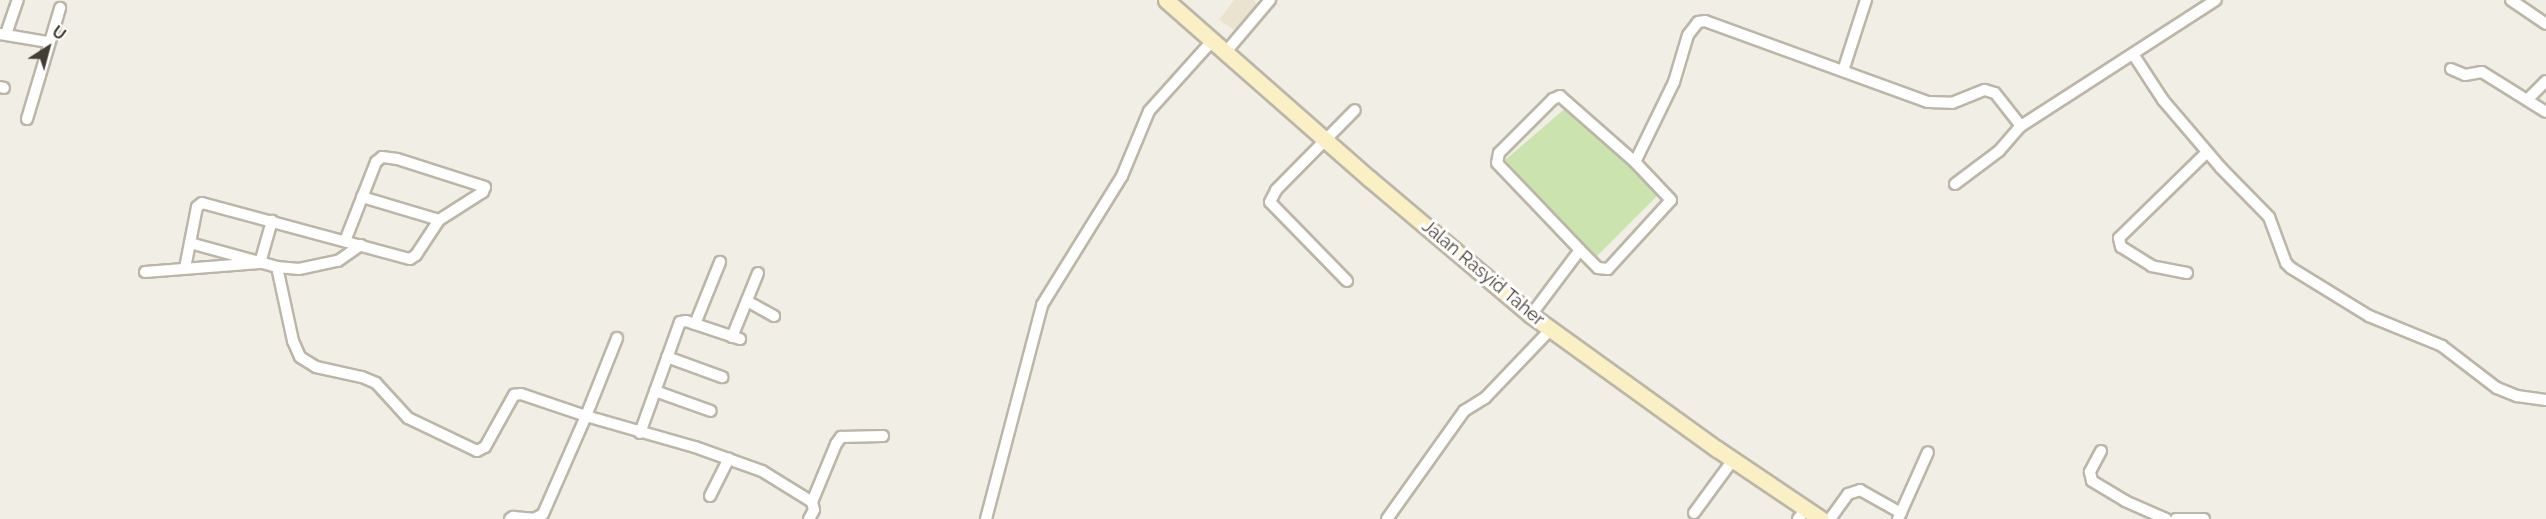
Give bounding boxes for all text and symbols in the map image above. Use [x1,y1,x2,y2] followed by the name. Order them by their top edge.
[18,18,78,78] north arrow
[48,22,69,44] text: U
[1417,215,1549,331] street label: Jalan Rasyid Taher

